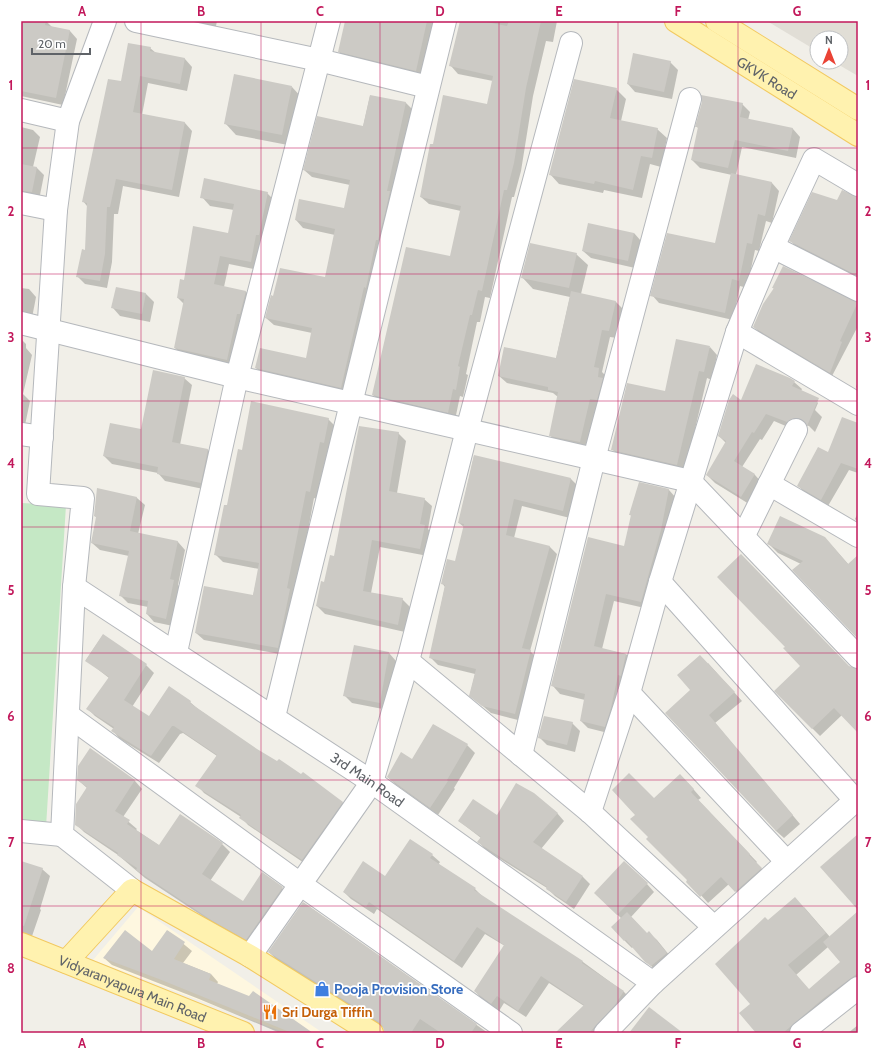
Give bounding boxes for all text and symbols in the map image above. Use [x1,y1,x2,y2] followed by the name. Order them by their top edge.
[78,3,87,19] text: A
[197,3,205,19] text: B
[316,3,324,19] text: C
[435,3,445,19] text: D
[555,3,563,19] text: E
[675,3,682,19] text: F
[793,3,802,19] text: G
[32,30,90,56] scale bar
[809,30,849,70] north arrow
[825,33,833,47] text: N
[38,36,66,51] text: 20 m
[733,52,800,103] street label: GKVK Road
[9,77,13,93] text: 1
[866,77,870,93] text: 1
[8,203,15,219] text: 2
[865,203,872,219] text: 2
[7,329,15,345] text: 3
[864,329,872,345] text: 3
[7,455,15,471] text: 4
[864,455,872,471] text: 4
[8,582,15,598] text: 5
[865,582,872,598] text: 5
[7,708,15,724] text: 6
[864,708,872,724] text: 6
[327,748,408,811] street label: 3rd Main Road
[8,834,15,850] text: 7
[865,834,872,850] text: 7
[56,951,209,1026] street label: Vidyaranyapura Main Road
[7,960,15,976] text: 8
[864,960,872,976] text: 8
[313,980,331,998] shop icon: Pooja Provision Store
[334,980,463,998] place label: Pooja Provision Store
[261,1003,279,1021] restaurant icon: Sri Durga Tiffin
[282,1003,372,1021] place label: Sri Durga Tiffin
[78,1035,87,1051] text: A
[197,1035,205,1051] text: B
[316,1035,324,1051] text: C
[435,1035,445,1051] text: D
[555,1035,563,1051] text: E
[675,1035,682,1051] text: F
[793,1035,802,1051] text: G

